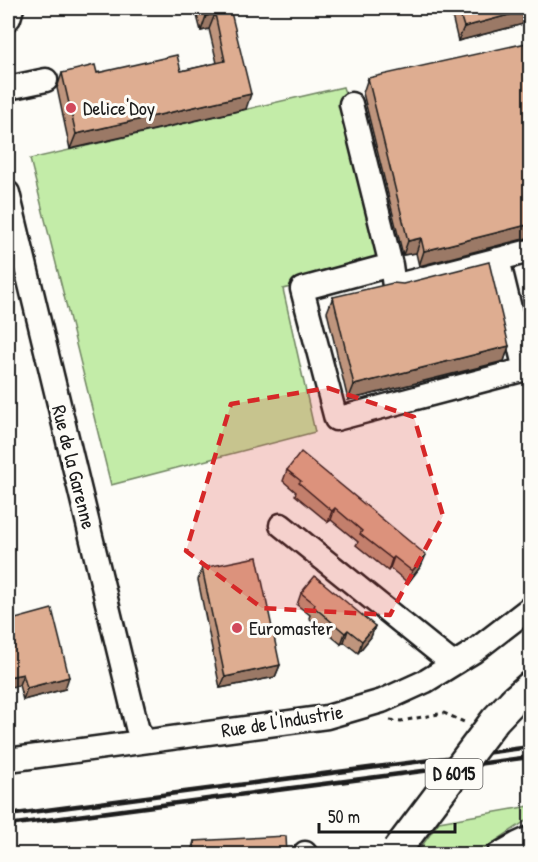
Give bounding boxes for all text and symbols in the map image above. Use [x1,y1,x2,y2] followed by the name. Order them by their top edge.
[83,94,155,121] place label: Delice'Doy
[64,101,78,115] marker: Delice'Doy
[46,402,103,532] street label: Rue de la Garenne
[249,614,334,641] place label: Euromaster
[230,621,244,635] marker: Euromaster
[219,698,345,743] street label: Rue de l'Industrie
[426,759,482,789] road number: D 6015
[319,796,456,834] scale bar
[328,804,360,829] text: 50 m

